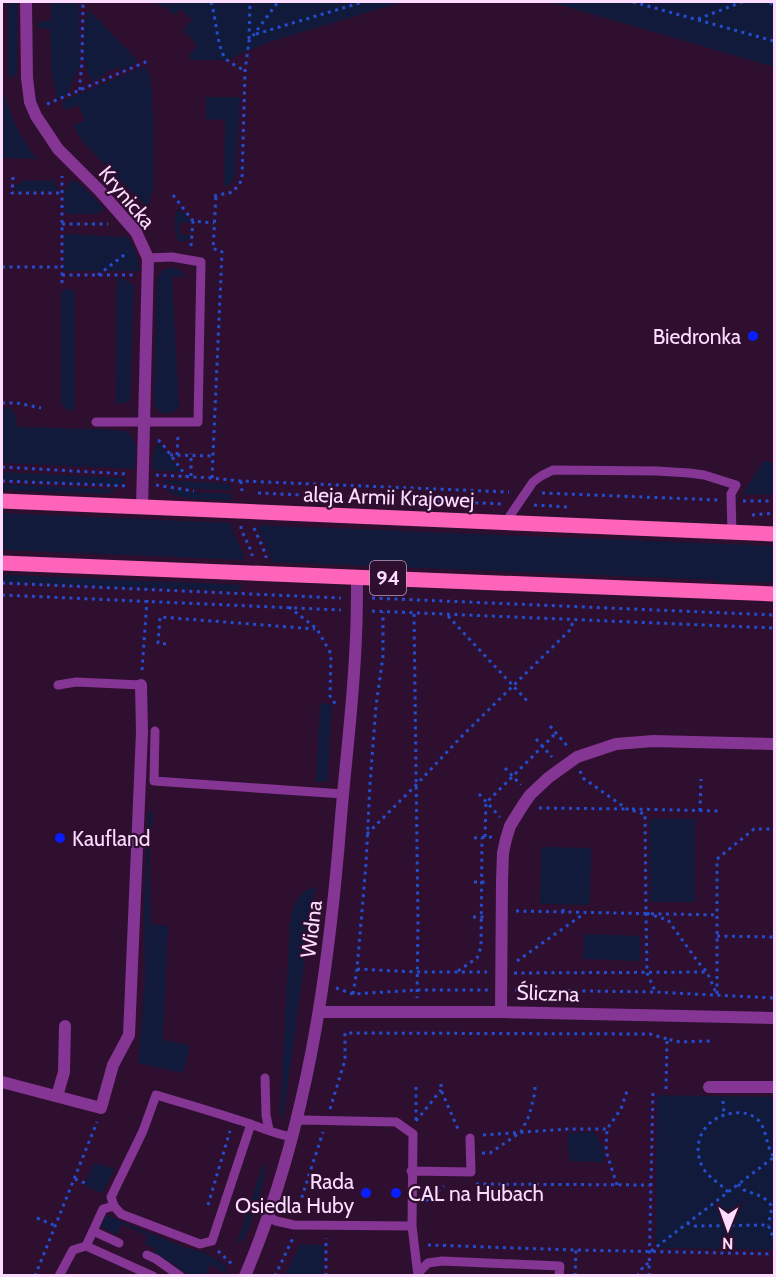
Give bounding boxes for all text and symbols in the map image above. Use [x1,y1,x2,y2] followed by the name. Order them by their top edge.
[94,161,160,233] street label: Krynicka
[653,324,741,349] place label: Biedronka
[746,329,760,343] marker: Biedronka
[303,482,475,513] street label: aleja Armii Krajowej
[370,561,406,595] road number: 94
[72,826,150,851] place label: Kaufland
[53,831,67,845] marker: Kaufland
[295,899,327,959] street label: Widna
[516,979,580,1007] street label: Śliczna
[235,1169,354,1218] place label: Rada Osiedla Huby
[408,1181,544,1206] place label: CAL na Hubach
[359,1186,373,1200] marker: Rada Osiedla Huby
[389,1186,403,1200] marker: CAL na Hubach
[698,1199,758,1259] north arrow
[722,1234,734,1253] text: N

